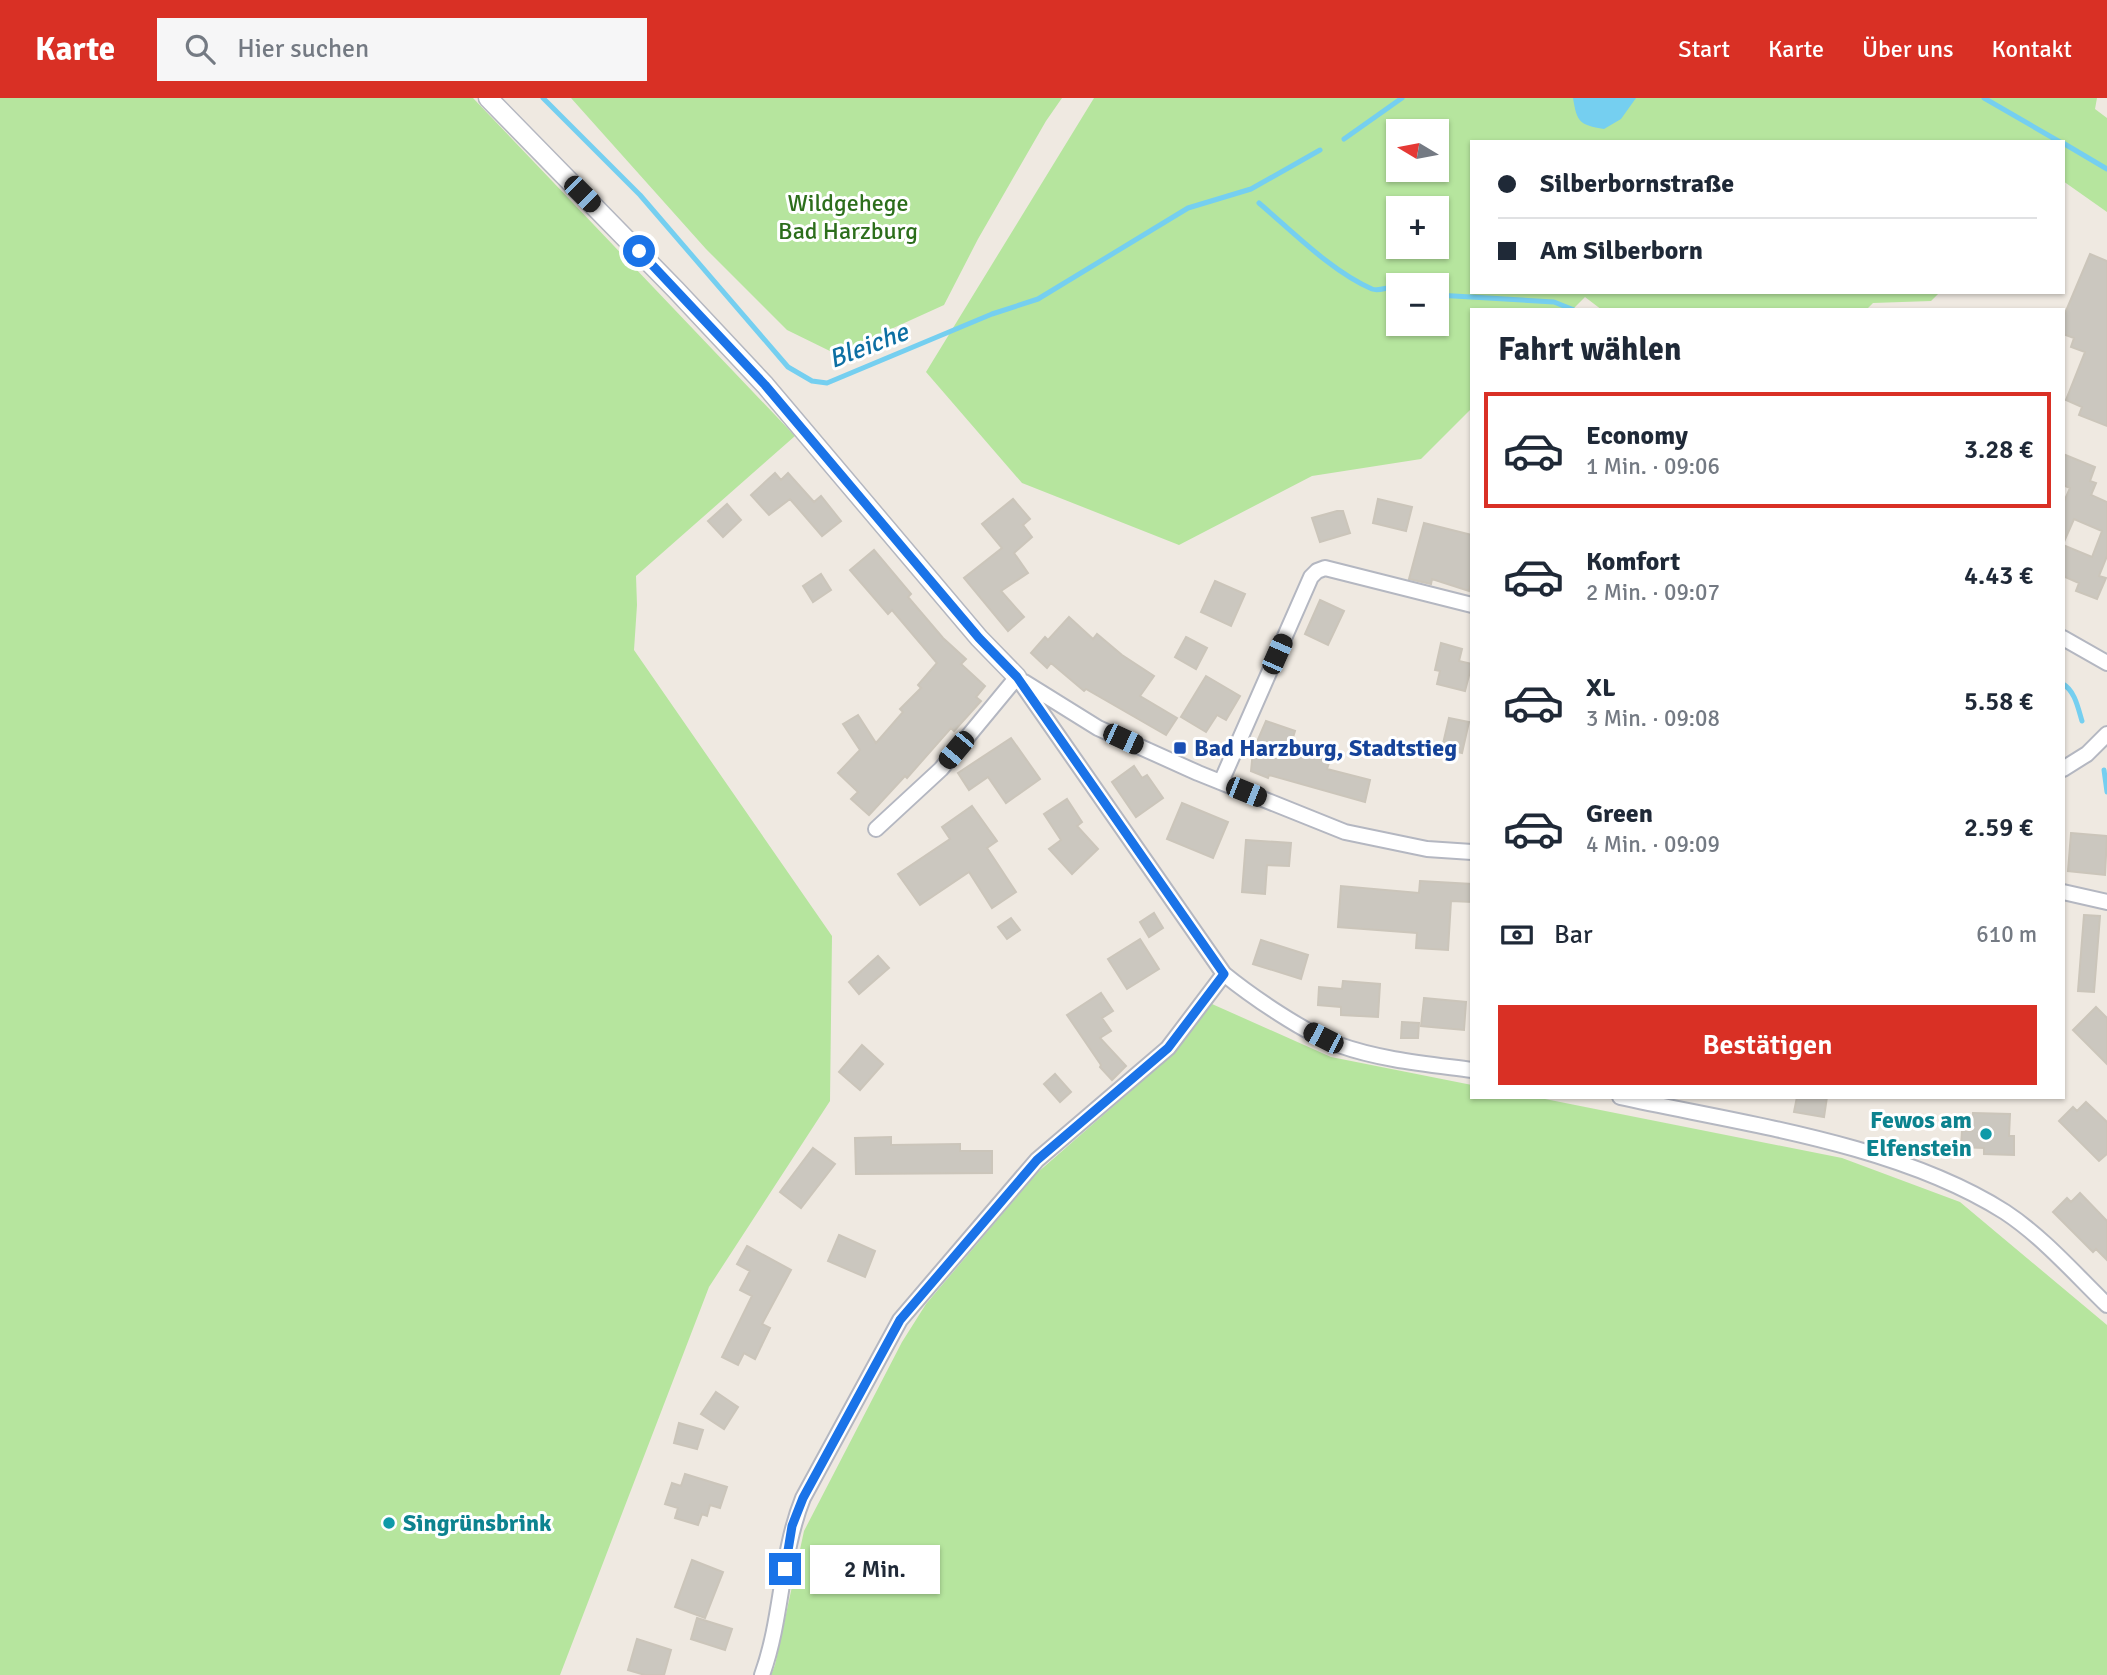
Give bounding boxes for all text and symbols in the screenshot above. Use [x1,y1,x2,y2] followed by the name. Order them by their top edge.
[157,18,647,81] search box
[35,29,115,70] text: Karte
[181,30,219,68] icon: search
[237,33,369,65] text: Hier suchen
[1678,34,1730,64] text: Start
[1768,34,1824,64] text: Karte
[1862,34,1954,64] text: Über uns
[1992,34,2072,64] text: Kontakt
[1386,119,1449,182] north arrow
[1386,119,1449,336] map controls
[1540,168,1734,200] text: Silberbornstraße
[560,172,605,216] car
[778,188,918,246] park label: Wildgehege Bad Harzburg
[1386,196,1449,259] button: +
[623,235,655,267] route start
[1540,235,1703,267] text: Am Silberborn
[1386,273,1449,336] button: −
[824,315,914,376] water label: Bleiche
[1498,330,1682,369] text: Fahrt wählen
[1502,419,1565,482] icon: car
[1586,420,1688,452] text: Economy
[1964,434,2033,466] text: 3.28 €
[1586,452,1720,481] text: 1 Min. · 09:06
[1502,545,1565,608] icon: car
[1586,546,1680,578] text: Komfort
[1964,560,2033,592] text: 4.43 €
[1586,578,1720,607] text: 2 Min. · 09:07
[1259,631,1296,677] car
[1502,671,1565,734] icon: car
[1586,672,1616,704] text: XL
[1964,686,2033,718] text: 5.58 €
[1586,704,1720,733] text: 3 Min. · 09:08
[1100,721,1147,757] car
[935,727,978,773] car
[1194,733,1457,763] place label: Bad Harzburg, Stadtstieg
[1172,740,1188,756] marker: Bad Harzburg, Stadtstieg
[1223,774,1270,810] car
[1502,797,1565,860] icon: car
[1586,798,1653,830] text: Green
[1964,812,2033,844] text: 2.59 €
[1586,830,1720,859] text: 4 Min. · 09:09
[1498,916,1536,954] icon: cash
[1554,919,1592,951] text: Bar
[1976,920,2037,949] text: 610 m
[1498,1005,2037,1085] button: Bestätigen
[1300,1019,1347,1057] car
[1866,1105,1972,1163] place label: Fewos am Elfenstein
[1978,1126,1994,1142] marker: Fewos am Elfenstein
[403,1508,552,1538] place label: Singrünsbrink
[381,1515,397,1531] marker: Singrünsbrink
[810,1544,939,1594] callout: 2 Min.
[769,1553,801,1585] route end
[844,1555,906,1584] text: 2 Min.

